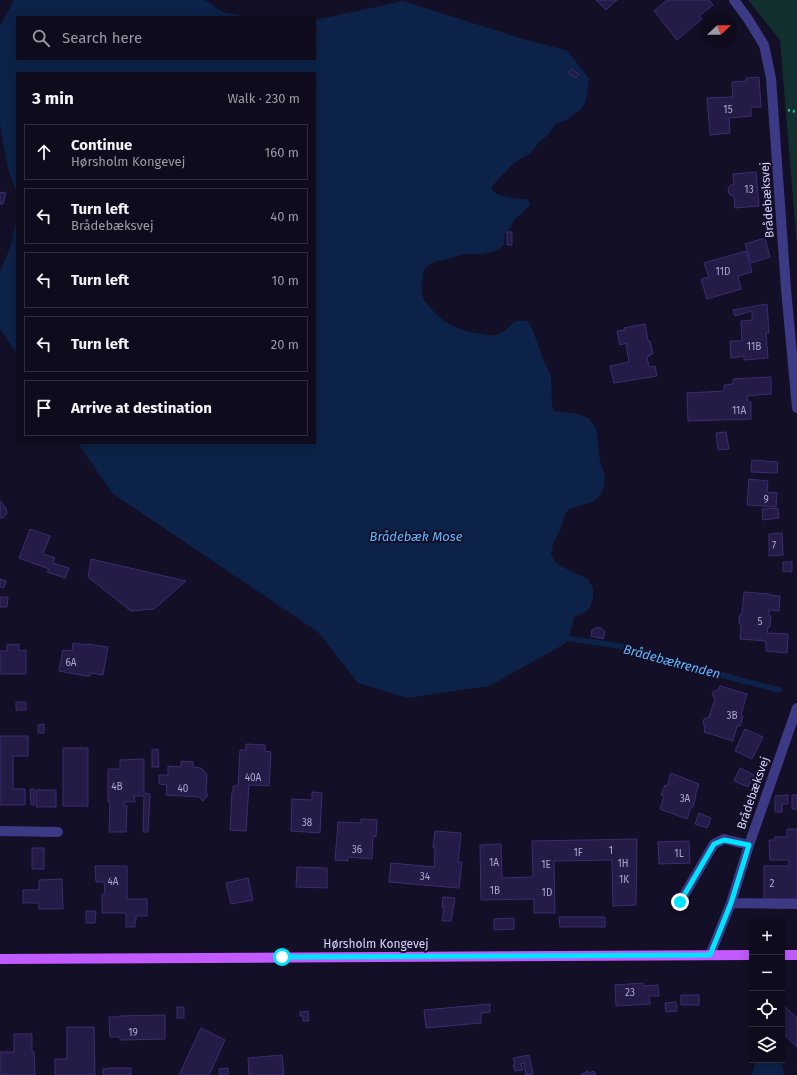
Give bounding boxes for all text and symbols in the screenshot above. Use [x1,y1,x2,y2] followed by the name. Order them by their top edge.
[701,12,737,48] north arrow
[16,16,316,60] search box
[30,27,52,49] icon: search
[62,29,142,47] text: Search here
[32,88,74,109] text: 3 min
[228,91,300,106] text: Walk · 230 m
[723,104,733,116] house number: 15
[71,136,132,154] text: Continue
[33,141,55,163] icon: ahead
[265,145,299,160] text: 160 m
[71,154,185,169] text: Hørsholm Kongevej
[757,162,777,238] street label: Brådebæksvej
[744,184,754,196] house number: 13
[71,200,129,218] text: Turn left
[33,205,55,227] icon: left
[270,209,299,224] text: 40 m
[71,218,154,233] text: Brådebæksvej
[716,266,730,278] house number: 11D
[33,269,55,291] icon: left
[71,271,129,289] text: Turn left
[272,273,299,288] text: 10 m
[33,333,55,355] icon: left
[71,335,129,353] text: Turn left
[271,337,299,352] text: 20 m
[747,341,761,353] house number: 11B
[33,397,55,419] icon: arrive
[71,399,212,417] text: Arrive at destination
[732,405,746,417] house number: 11A
[763,494,769,506] house number: 9
[370,529,463,544] water label: Brådebæk Mose
[772,540,777,552] house number: 7
[757,616,763,628] house number: 5
[622,641,722,682] water label: Brådebækrenden
[65,657,77,669] house number: 6A
[726,710,738,722] house number: 3B
[734,755,772,831] street label: Brådebæksvej
[245,772,262,784] house number: 40A
[111,781,123,793] house number: 4B
[178,783,189,795] house number: 40
[680,793,691,805] house number: 3A
[302,817,313,829] house number: 38
[352,844,362,856] house number: 36
[609,845,613,857] house number: 1
[573,847,583,859] house number: 1F
[674,848,684,860] house number: 1L
[489,857,499,869] house number: 1A
[617,858,629,870] house number: 1H
[541,859,551,871] house number: 1E
[420,871,431,883] house number: 34
[619,874,629,886] house number: 1K
[107,876,119,888] house number: 4A
[770,878,775,890] house number: 2
[490,885,500,897] house number: 1B
[542,887,552,899] house number: 1D
[671,893,689,911] route end
[749,919,785,1063] map controls
[749,919,785,955] button: +
[323,937,429,951] street label: Hørsholm Kongevej
[273,948,291,966] route start
[749,955,785,991] button: −
[625,987,635,999] house number: 23
[749,991,785,1027] button: locate
[128,1027,138,1039] house number: 19
[749,1027,785,1063] button: layers

